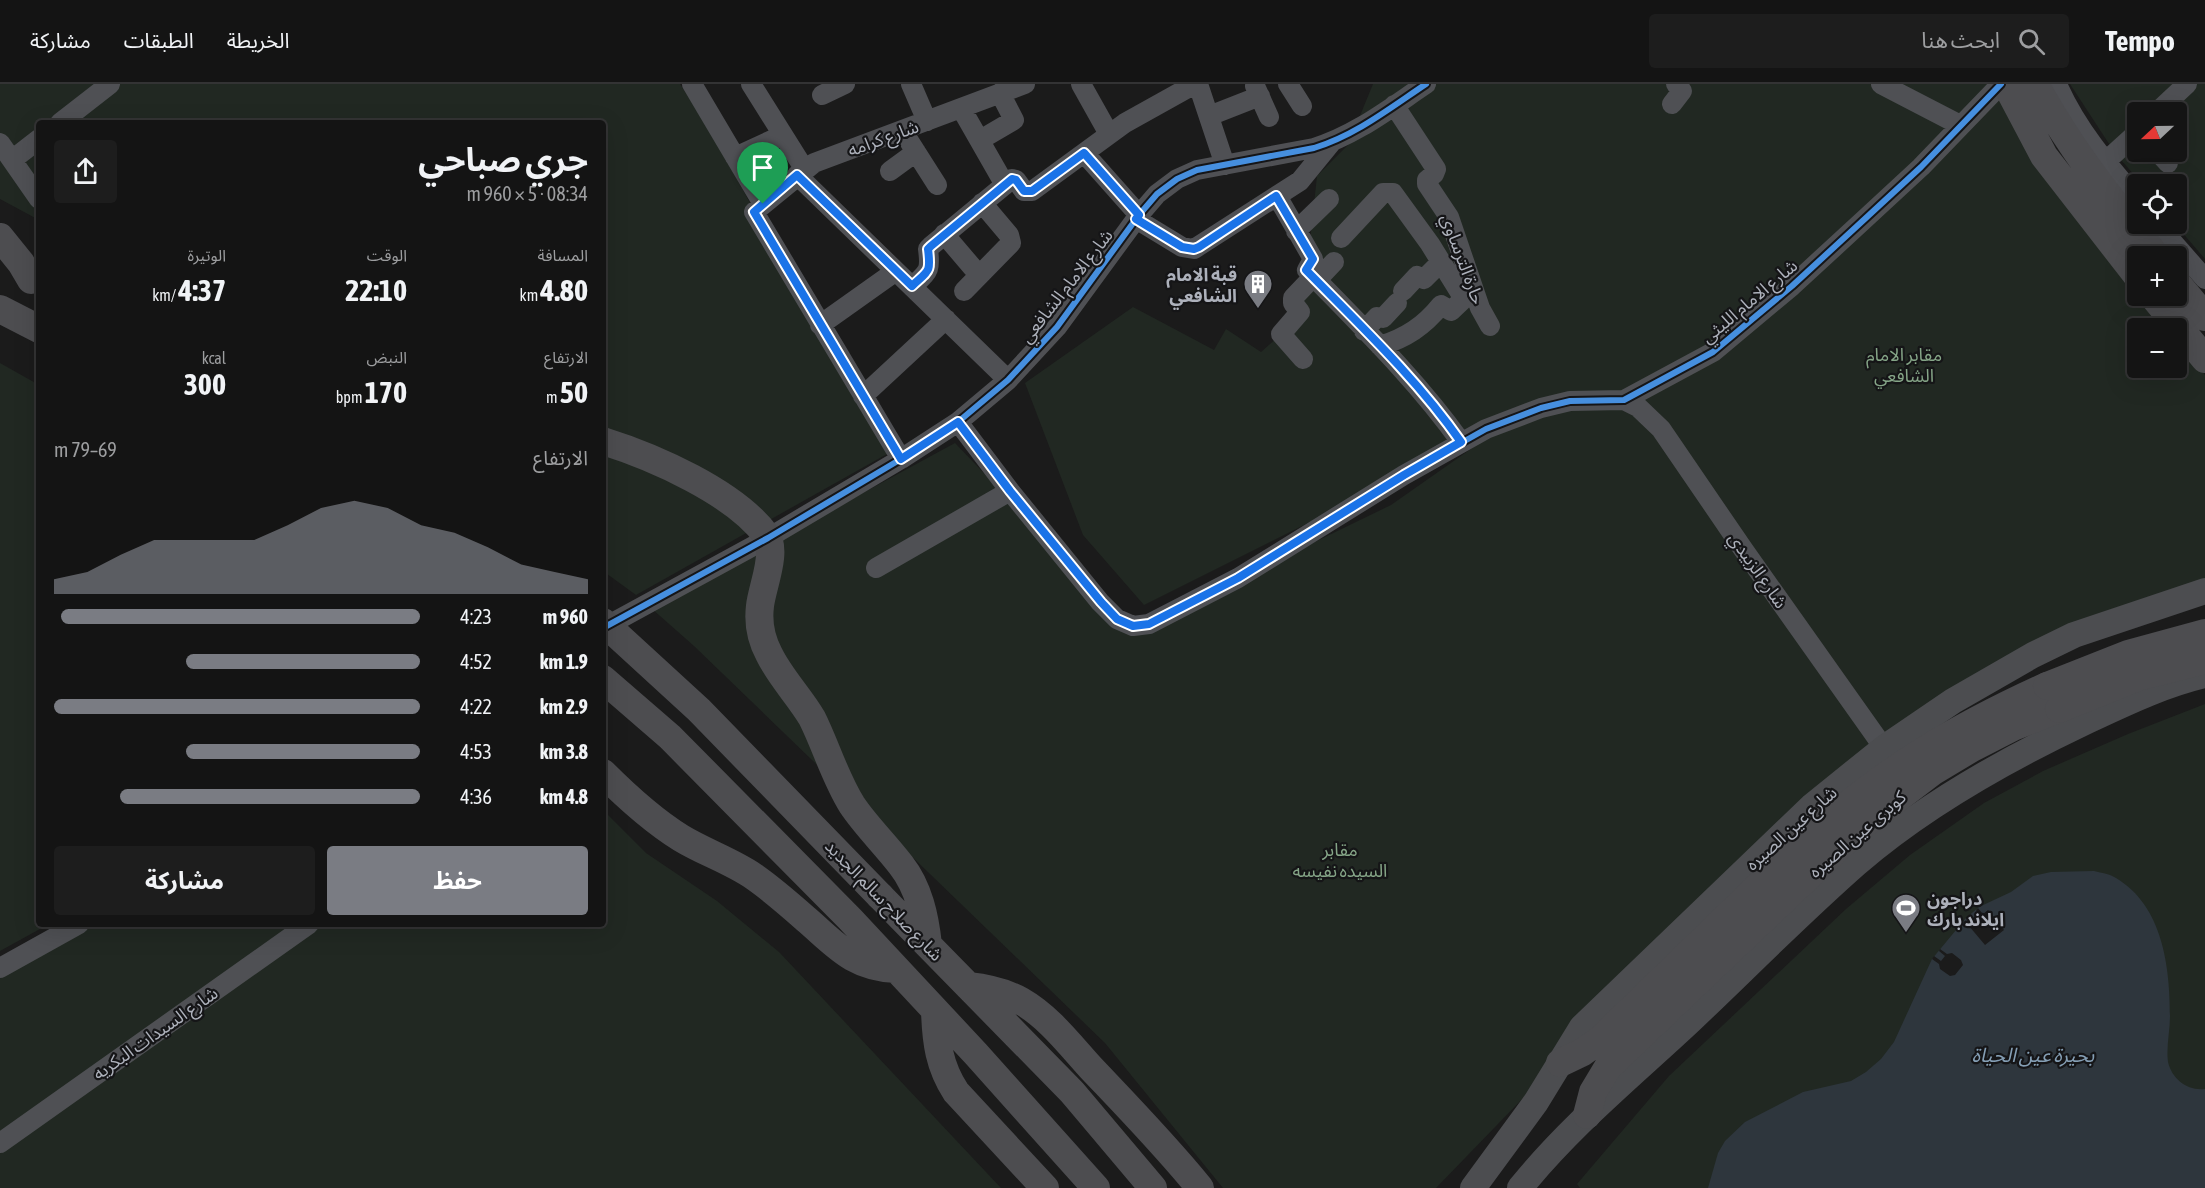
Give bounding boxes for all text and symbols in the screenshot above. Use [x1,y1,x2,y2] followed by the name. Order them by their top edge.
[1649,14,2069,68] search box
[2015,25,2048,58] icon: search
[2105,25,2175,57] text: Tempo
[1921,27,2000,53] text: ابحث هنا
[30,28,91,52] text: مشاركة
[124,28,194,52] text: الطبقات
[227,28,290,52] text: الخريطة
[2127,102,2187,162] north arrow
[2127,102,2187,378] map controls
[845,115,923,164] street label: شارع كرامه
[54,140,117,203] button: share
[418,140,588,178] text: جري صباحي
[737,142,788,204] pin
[746,151,779,184] icon: arrive
[2127,174,2187,234] button: locate
[466,182,588,205] text: 08:34 · 5 × 960 m
[1434,211,1489,308] street label: حارة الترساوي
[1015,225,1120,349] street label: شارع الامام الشافعي
[188,246,226,264] text: الوتيرة
[367,246,407,264] text: الوقت
[538,246,588,264] text: المسافة
[2127,246,2187,306] button: +
[1697,255,1804,350] street label: شارع الامام الليثي
[1166,264,1237,310] place label: قبة الامام الشافعي
[1242,268,1274,310] building icon: قبة الامام الشافعي
[178,273,226,307] text: 4:37
[345,273,407,307] text: 22:10
[540,273,588,307] text: 4.80
[152,286,178,304] text: /km
[520,286,540,304] text: km
[2127,318,2187,378] button: −
[1866,344,1942,389] park label: مقابر الامام الشافعي
[366,348,407,366] text: النبض
[544,348,588,366] text: الارتفاع
[202,349,226,367] text: kcal
[184,367,226,401] text: 300
[365,375,407,409] text: 170
[560,375,588,409] text: 50
[336,388,365,406] text: bpm
[546,388,560,406] text: m
[54,438,117,461] text: 69–79 m
[533,446,588,469] text: الارتفاع
[1721,528,1792,614] street label: شارع الزبيدي
[460,605,492,628] text: 4:23
[543,605,588,628] text: 960 m
[460,650,492,673] text: 4:52
[540,650,588,673] text: 1.9 km
[460,695,492,718] text: 4:22
[540,695,588,718] text: 2.9 km
[460,740,492,763] text: 4:53
[540,740,588,763] text: 3.8 km
[1741,782,1844,877] street label: شارع عين الصيره
[460,785,492,808] text: 4:36
[540,785,588,808] text: 4.8 km
[1804,786,1911,883] street label: كوبرى عين الصيره
[818,835,947,968] street label: شارع صلاح سالم الجديد
[1293,839,1387,881] park label: مقابر السيده نفيسه
[54,846,315,915] button: مشاركة
[327,846,588,915] button: حفظ
[1927,888,2004,931] place label: دراجون ايلاند بارك
[1890,892,1922,934] sports icon: دراجون ايلاند بارك
[88,982,224,1087] street label: شارع السيدات البكريه
[1972,1043,2095,1067] water label: بحيرة عين الحياة

